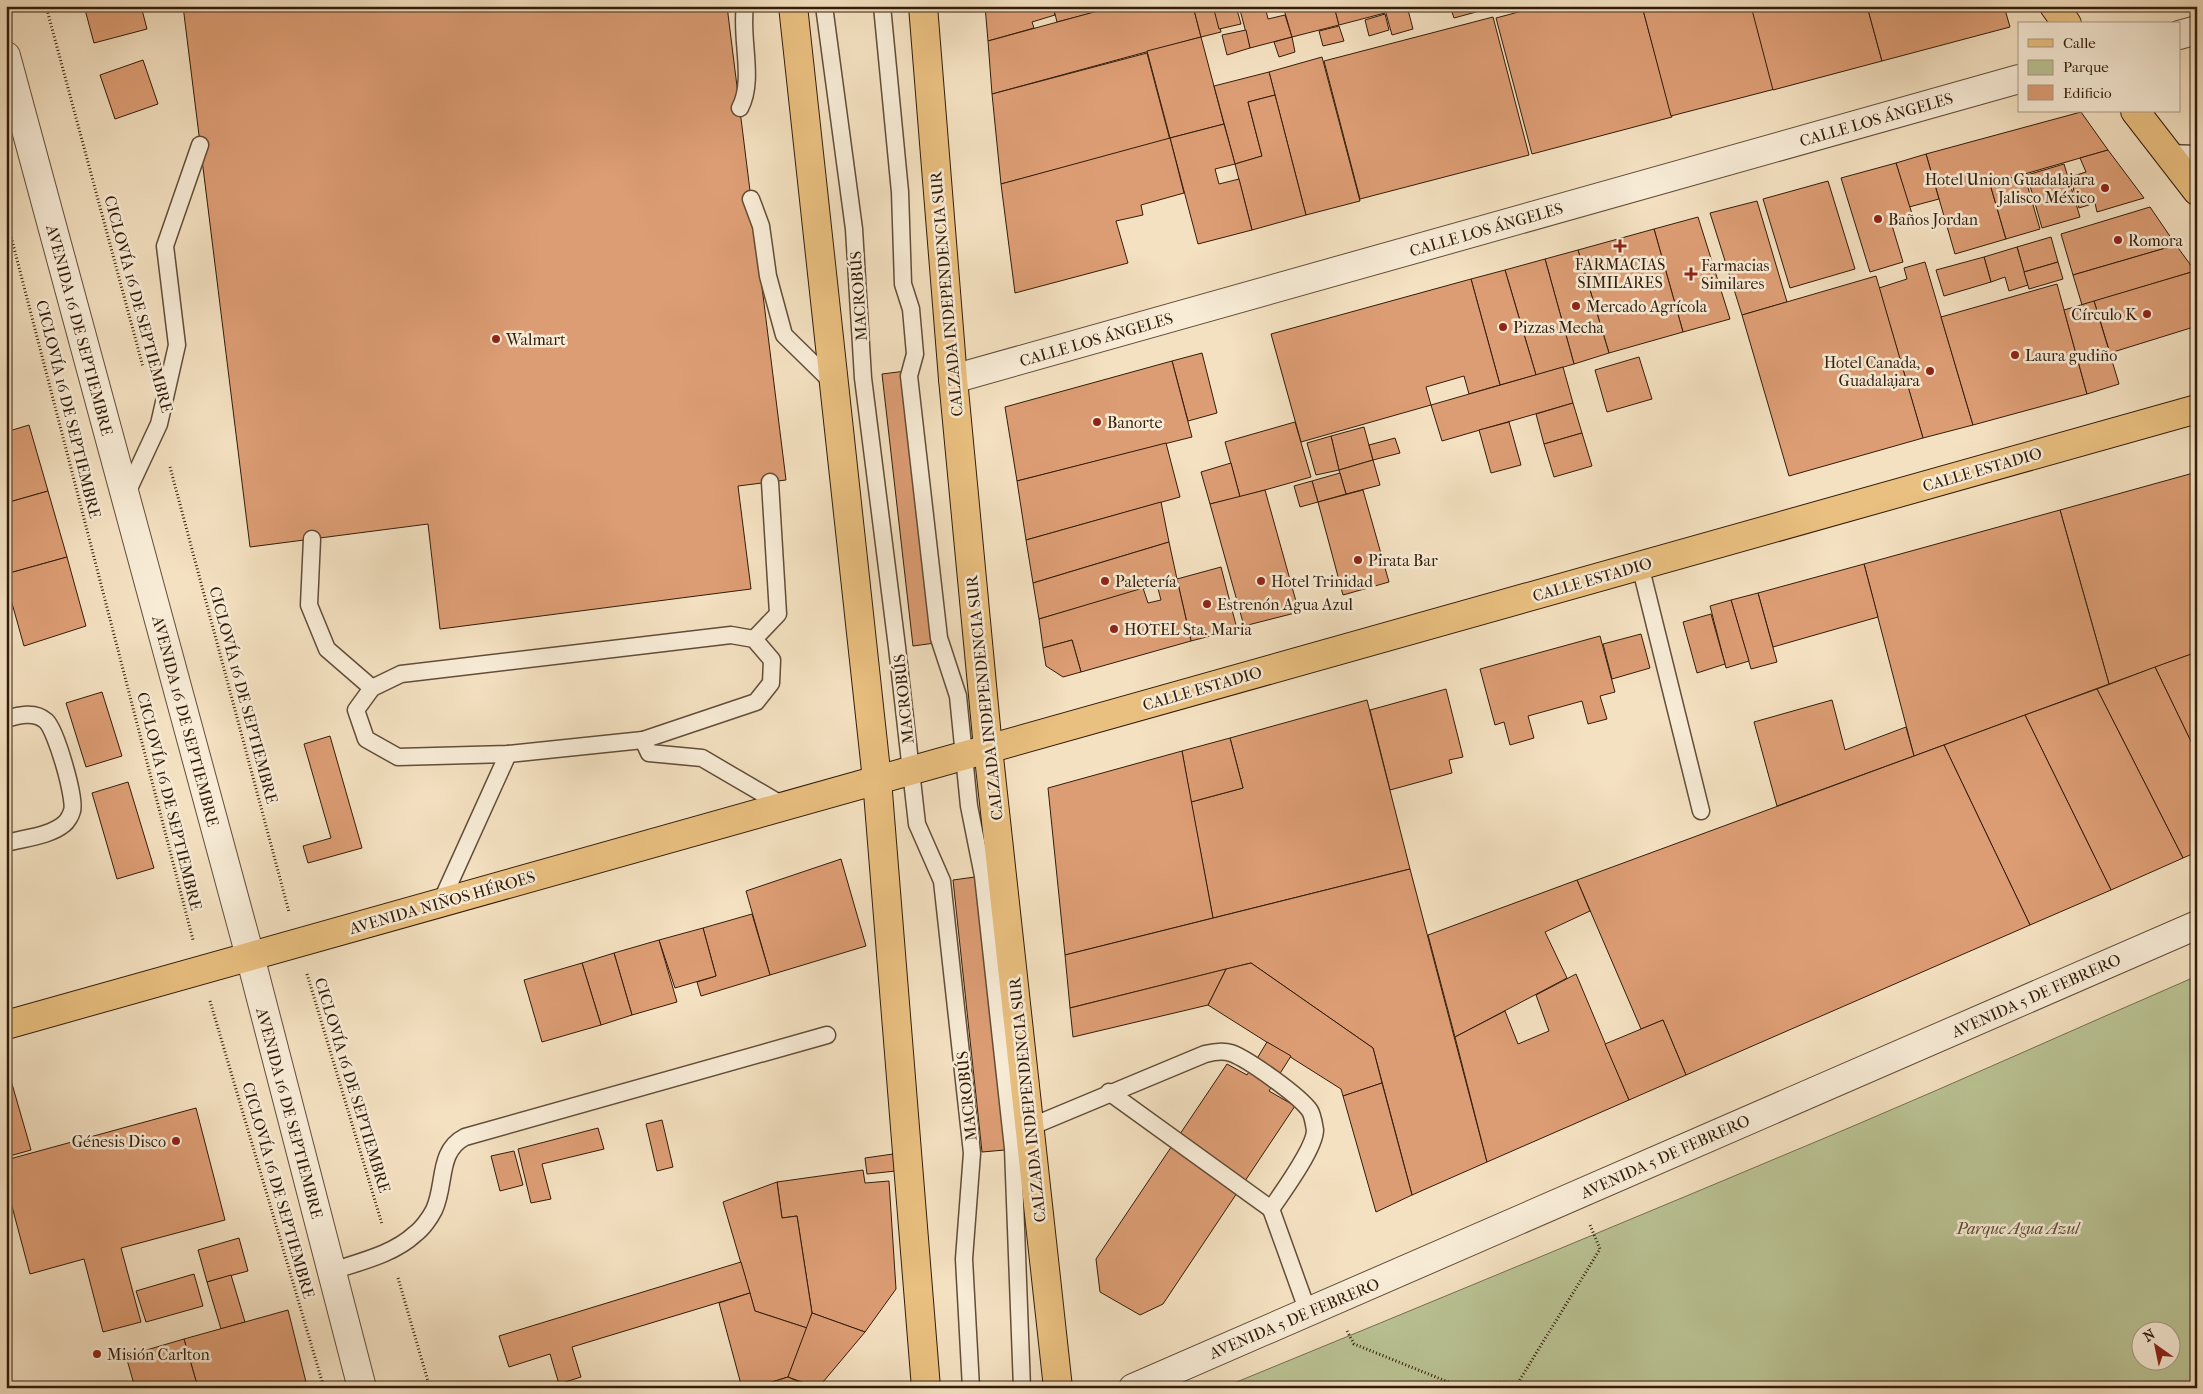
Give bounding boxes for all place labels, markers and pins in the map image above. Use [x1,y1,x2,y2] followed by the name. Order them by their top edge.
[1925,170,2096,207] place label: Hotel Union Guadalajara Jalisco México
[2099,182,2111,194] marker: Hotel Union Guadalajara Jalisco México
[1888,210,1979,229] place label: Baños Jordan
[1872,213,1884,225] marker: Baños Jordan
[2128,231,2183,250] place label: Romora
[2112,234,2124,246] marker: Romora
[1614,240,1626,252] marker: FARMACIAS SIMILARES
[1575,255,1665,292] place label: FARMACIAS SIMILARES
[1701,256,1770,293] place label: Farmacias Similares
[1685,268,1697,280] marker: Farmacias Similares
[1586,297,1708,316] place label: Mercado Agrícola
[1570,300,1582,312] marker: Mercado Agrícola
[2071,305,2138,324] place label: Círculo K
[2141,308,2153,320] marker: Círculo K
[1513,318,1605,337] place label: Pizzas Mecha
[1497,321,1509,333] marker: Pizzas Mecha
[505,330,566,349] place label: Walmart
[490,333,502,345] marker: Walmart
[2025,346,2117,365] place label: Laura gudiño
[2009,349,2021,361] marker: Laura gudiño
[1824,353,1921,390] place label: Hotel Canada, Guadalajara
[1924,365,1936,377] marker: Hotel Canada, Guadalajara
[1107,413,1163,432] place label: Banorte
[1091,416,1103,428] marker: Banorte
[1368,551,1438,570] place label: Pirata Bar
[1352,554,1364,566] marker: Pirata Bar
[1115,572,1177,591] place label: Paletería
[1271,572,1373,591] place label: Hotel Trinidad
[1099,575,1111,587] marker: Paletería
[1255,575,1267,587] marker: Hotel Trinidad
[1217,595,1354,614] place label: Estrenón Agua Azul
[1201,598,1213,610] marker: Estrenón Agua Azul
[1124,620,1252,639] place label: HOTEL Sta. Maria
[1108,623,1120,635] marker: HOTEL Sta. Maria
[72,1132,166,1151] place label: Génesis Disco
[170,1135,182,1147] marker: Génesis Disco
[107,1345,211,1364] place label: Misión Carlton
[91,1348,103,1360] marker: Misión Carlton

